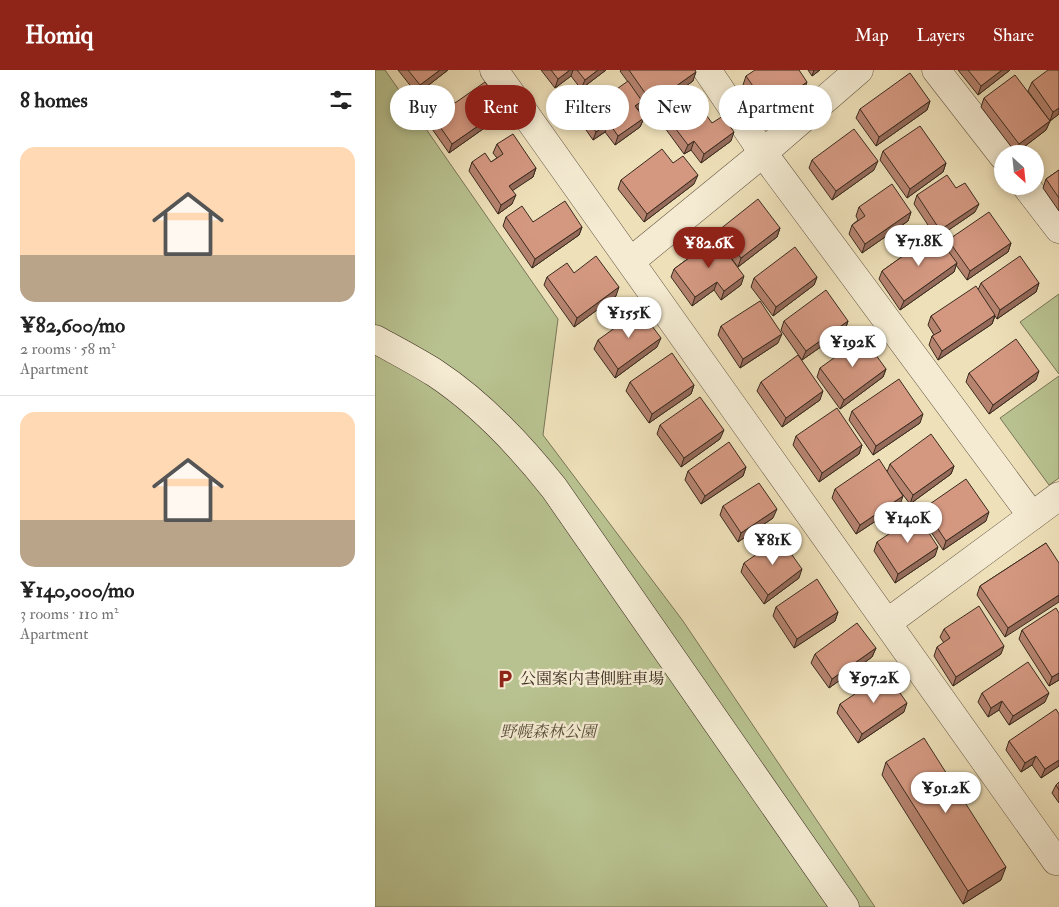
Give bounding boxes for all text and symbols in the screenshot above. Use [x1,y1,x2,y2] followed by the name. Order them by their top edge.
[25,20,93,51] text: Homiq
[855,24,889,47] text: Map
[917,24,965,47] text: Layers
[993,24,1034,47] text: Share
[390,85,455,130] chip: Buy
[465,85,536,130] chip: Rent
[546,85,629,130] chip: Filters
[639,85,709,130] chip: New
[719,85,832,130] chip: Apartment
[327,86,355,114] icon: filters
[20,87,88,114] text: 8 homes
[994,145,1044,195] north arrow
[994,145,1044,195] map controls
[143,179,233,269] icon: home
[878,224,960,267] pin: ¥71.8K
[668,226,750,269] pin: ¥82.6K
[896,231,942,251] text: ¥71.8K
[684,233,734,253] text: ¥82.6K
[594,296,664,339] pin: ¥155K
[608,303,650,323] text: ¥155K
[20,312,125,339] text: ¥82,600/mo
[818,326,888,368] pin: ¥192K
[830,332,876,352] text: ¥192K
[20,339,115,359] text: 2 rooms · 58 m²
[20,359,88,379] text: Apartment
[143,445,233,535] icon: home
[873,502,943,544] pin: ¥140K
[885,508,931,528] text: ¥140K
[743,524,803,566] pin: ¥81K
[755,530,791,550] text: ¥81K
[20,577,134,604] text: ¥140,000/mo
[20,604,118,624] text: 3 rooms · 110 m²
[20,624,88,644] text: Apartment
[833,662,915,704] pin: ¥97.2K
[494,668,516,690] parking icon: 公園案内書側駐車場
[849,668,899,688] text: ¥97.2K
[520,669,664,689] place label: 公園案内書側駐車場
[500,722,599,742] park label: 野幌森林公園
[905,772,987,814] pin: ¥91.2K
[922,778,970,798] text: ¥91.2K

